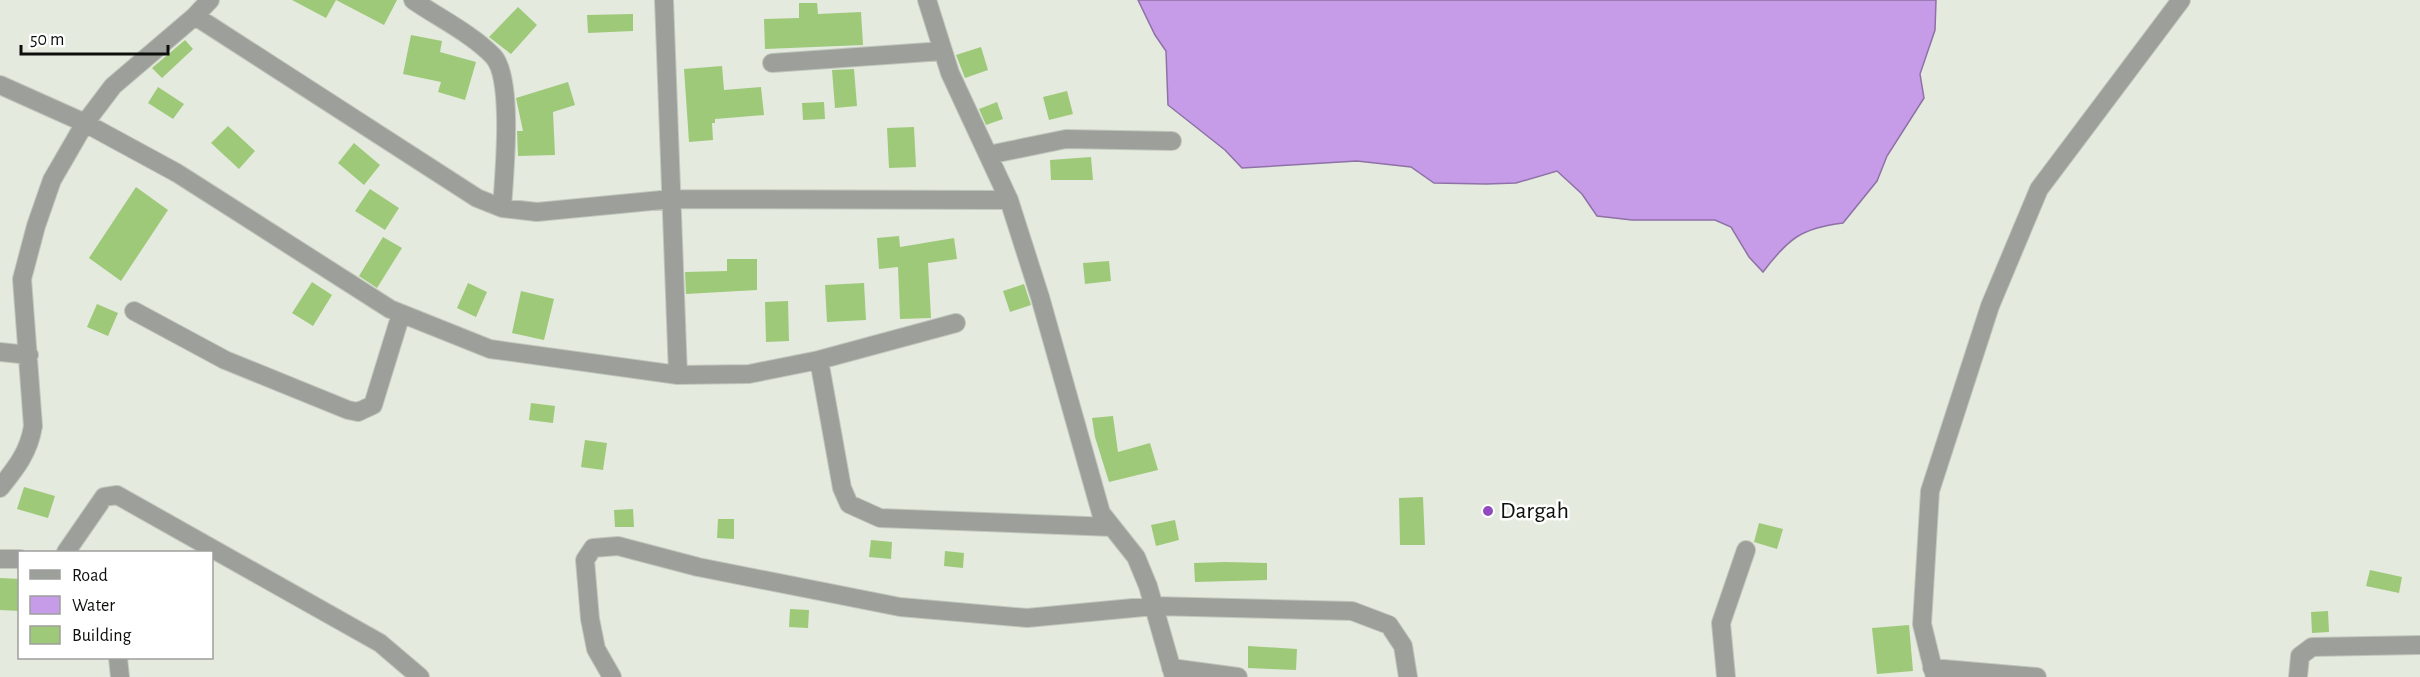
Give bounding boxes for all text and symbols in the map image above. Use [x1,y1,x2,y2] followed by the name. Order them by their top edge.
[21,18,168,56] scale bar
[30,31,64,49] text: 50 m
[1500,499,1569,523] place label: Dargah
[1481,504,1495,518] marker: Dargah
[18,551,213,659] legend
[72,567,108,585] text: Road
[72,597,115,615] text: Water
[72,627,132,645] text: Building

